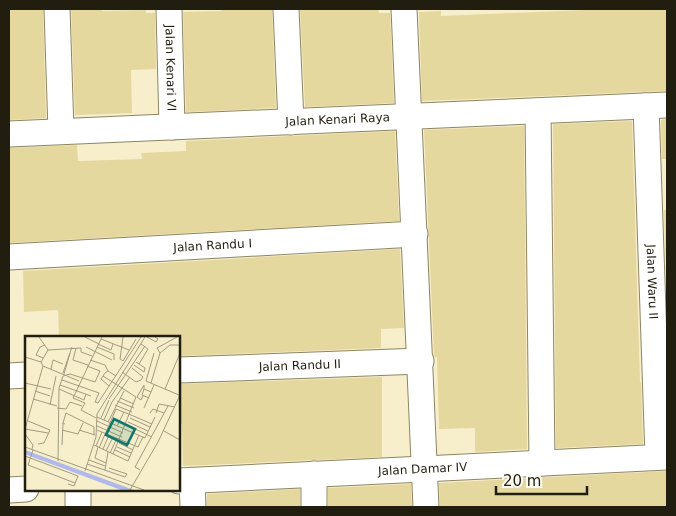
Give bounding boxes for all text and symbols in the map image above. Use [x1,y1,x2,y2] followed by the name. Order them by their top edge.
[162,24,179,111] street label: Jalan Kenari VI
[284,110,390,129] street label: Jalan Kenari Raya
[172,236,252,255] street label: Jalan Randu I
[644,243,660,320] street label: Jalan Waru II
[25,336,180,491] inset map
[258,357,341,374] street label: Jalan Randu II
[377,460,468,478] street label: Jalan Damar IV
[496,464,587,496] scale bar
[503,472,541,490] text: 20 m

